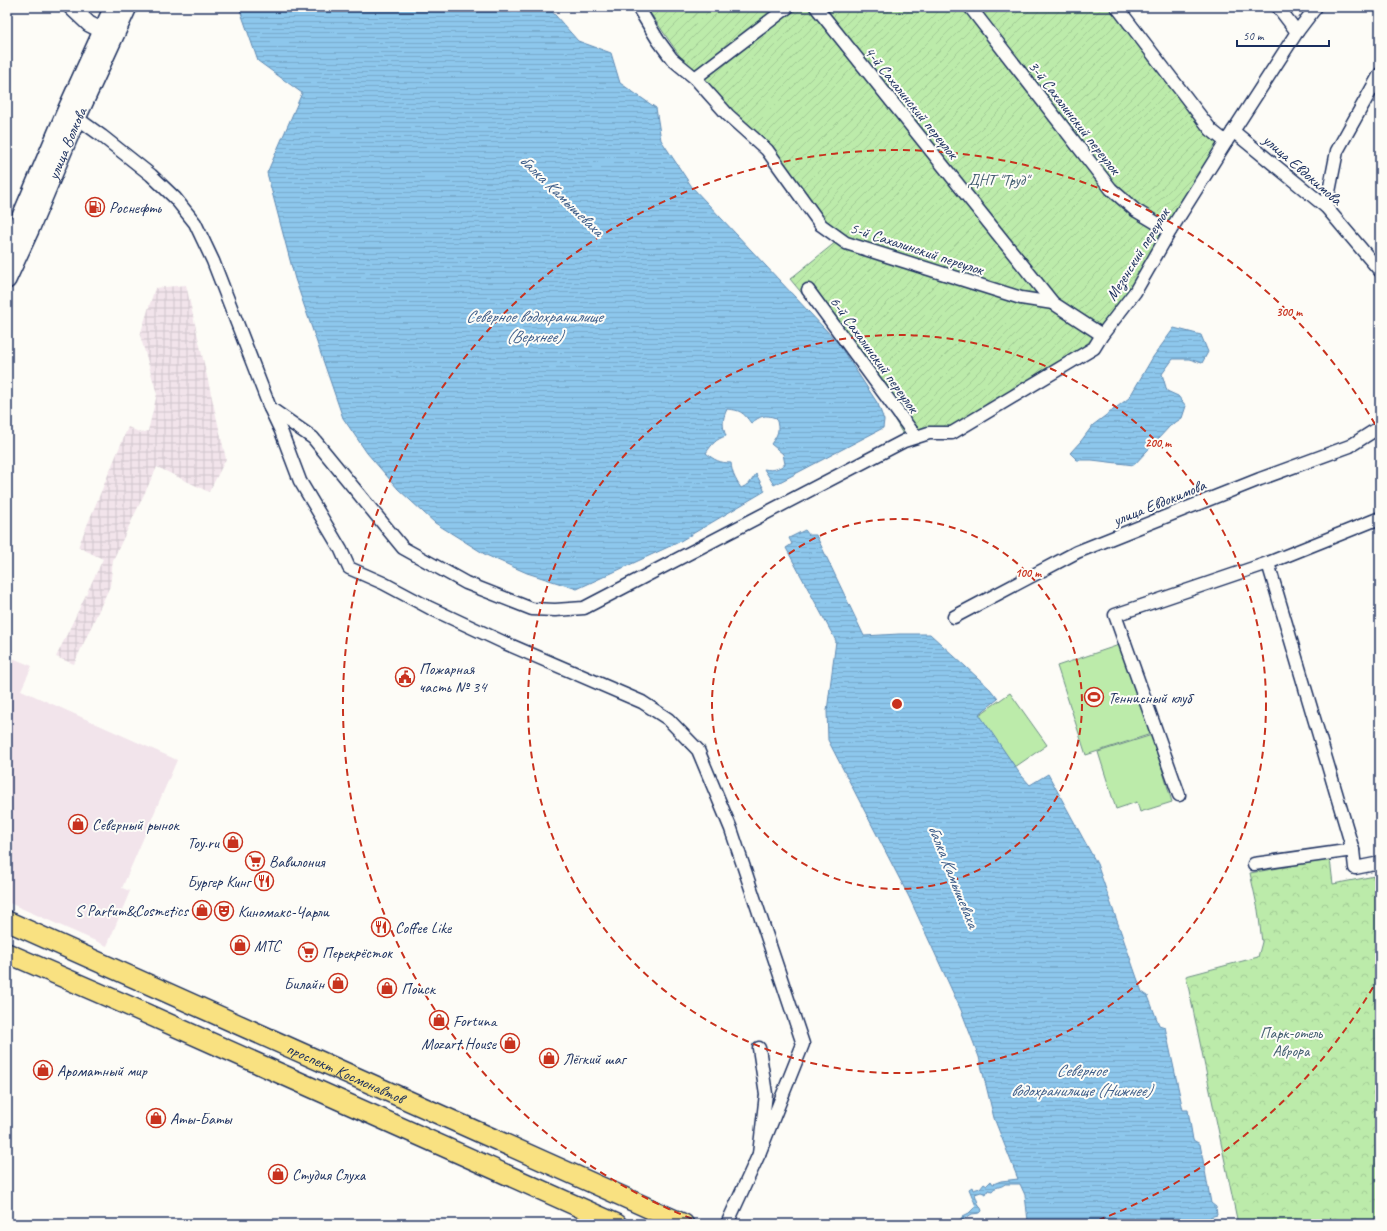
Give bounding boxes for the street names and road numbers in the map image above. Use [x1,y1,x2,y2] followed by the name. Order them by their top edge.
[860,42,964,165] street label: 4-й Сахалинский переулок
[1024,57,1126,180] street label: 3-й Сахалинский переулок
[43,103,92,184] street label: улица Волкова
[1258,129,1347,210] street label: улица Евдокимова
[1102,203,1175,304] street label: Мезенский переулок
[848,218,988,281] street label: 5-й Сахалинский переулок
[825,292,924,418] street label: 6-й Сахалинский переулок
[1109,475,1210,531] street label: улица Евдокимова
[283,1038,410,1110] street label: проспект Космонавтов

